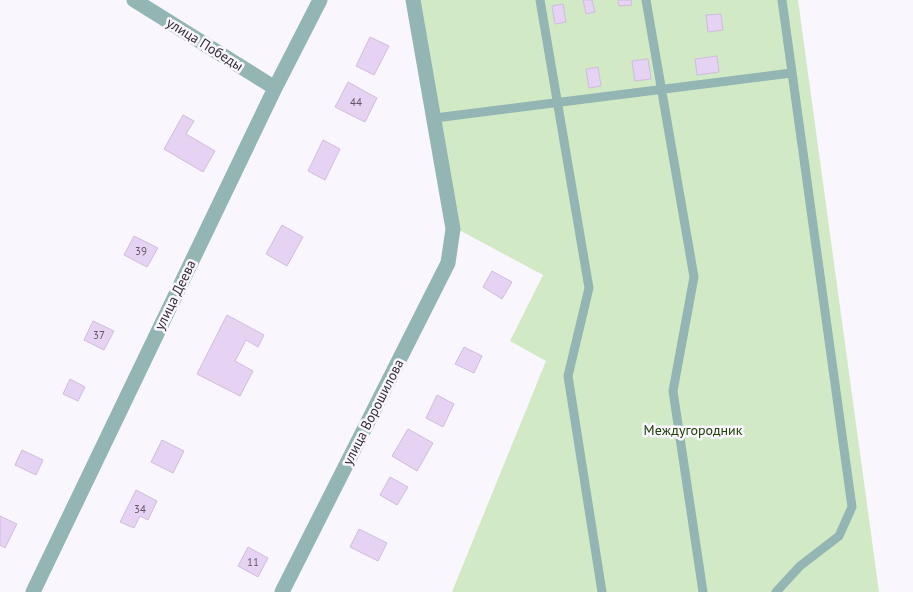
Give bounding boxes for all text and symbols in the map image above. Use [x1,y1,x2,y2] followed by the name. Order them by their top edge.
[163,13,247,75] street label: улица Победы
[350,95,362,109] house number: 44
[135,244,147,258] house number: 39
[150,257,200,333] street label: улица Деева
[93,328,105,342] house number: 37
[339,356,407,468] street label: улица Ворошилова
[644,421,743,439] park label: Междугородник
[134,502,146,516] house number: 34
[247,555,259,569] house number: 11

